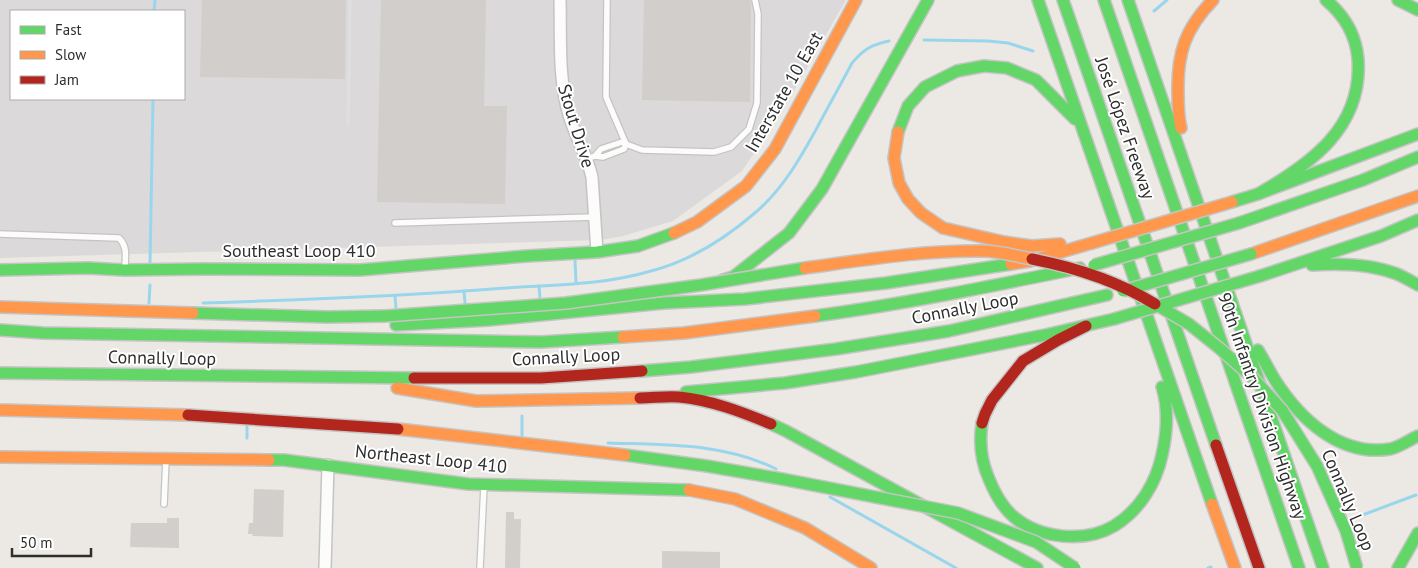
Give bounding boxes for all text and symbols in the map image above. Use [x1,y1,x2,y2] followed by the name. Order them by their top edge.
[10,10,185,100] legend
[55,20,82,39] text: Fast
[740,27,827,156] street label: Interstate 10 East
[55,45,86,64] text: Slow
[1090,53,1161,203] street label: José López Freeway
[54,70,79,89] text: Jam
[553,81,600,170] street label: Stout Drive
[223,239,376,262] street label: Southeast Loop 410
[910,286,1020,329] street label: Connally Loop
[1213,289,1312,523] street label: 90th Infantry Division Highway
[511,342,621,371] street label: Connally Loop
[108,345,216,370] street label: Connally Loop
[354,439,508,478] street label: Northeast Loop 410
[1317,445,1380,554] street label: Connally Loop
[12,526,91,558] scale bar
[20,533,53,552] text: 50 m

